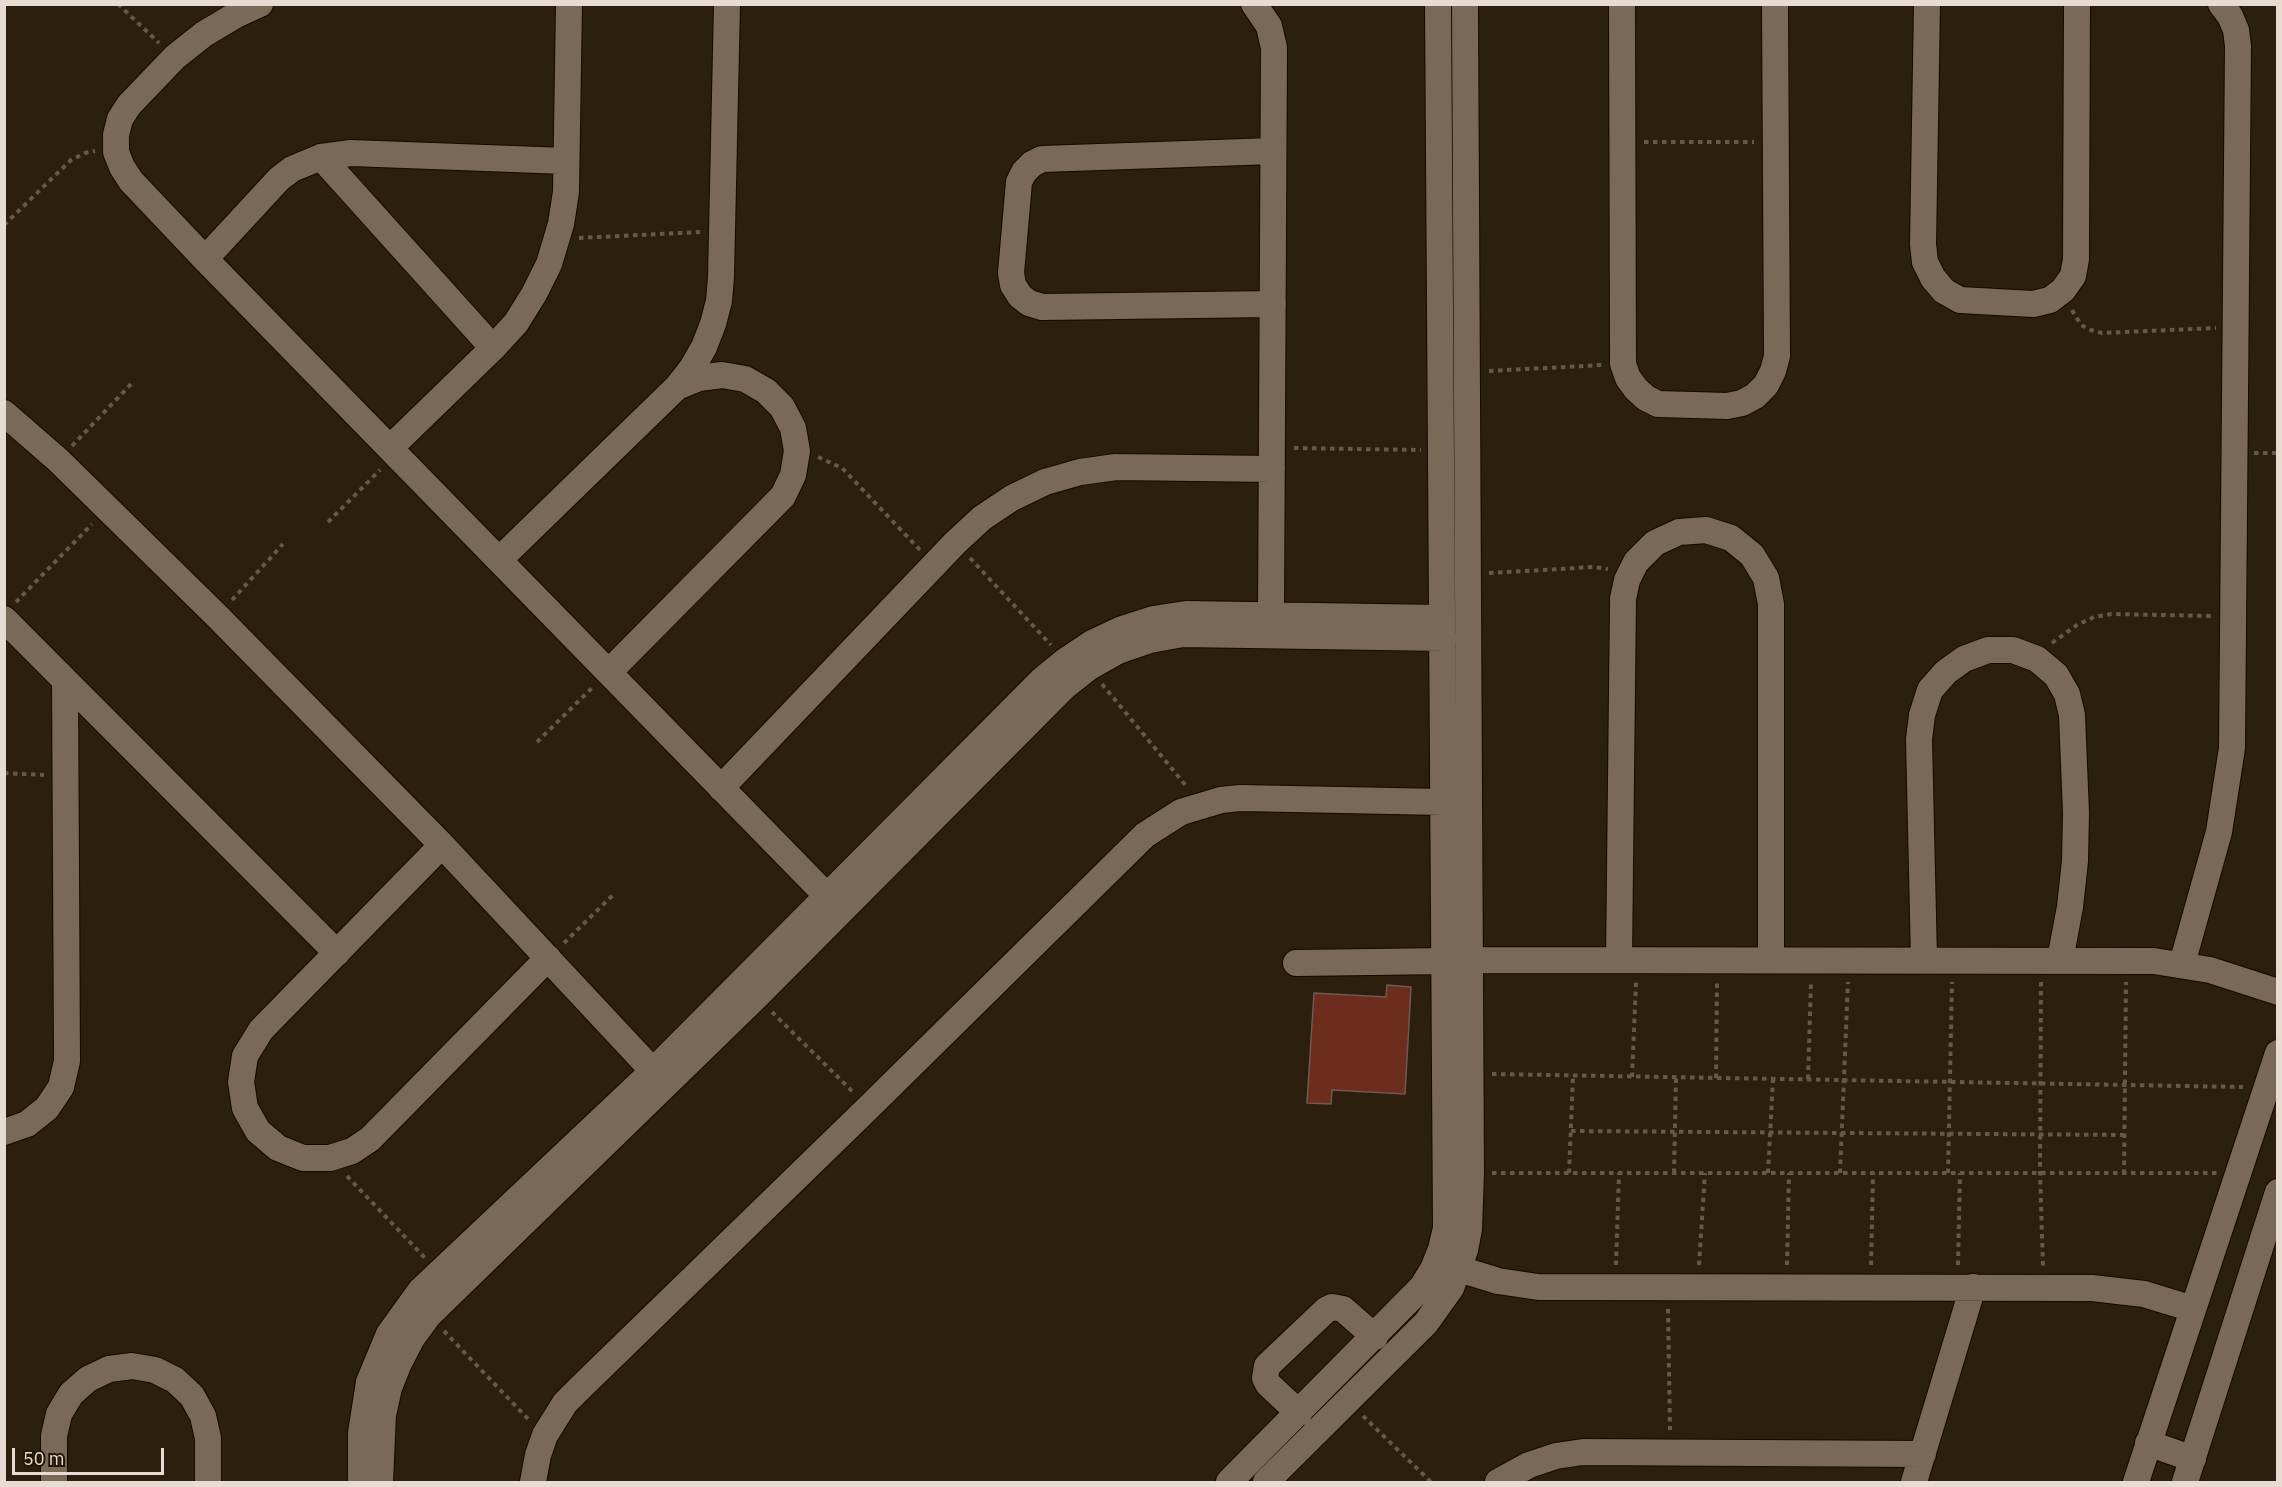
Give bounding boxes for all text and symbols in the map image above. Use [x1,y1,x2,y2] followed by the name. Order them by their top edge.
[15,1436,166,1474] scale bar
[23,1447,65,1470] text: 50 m

